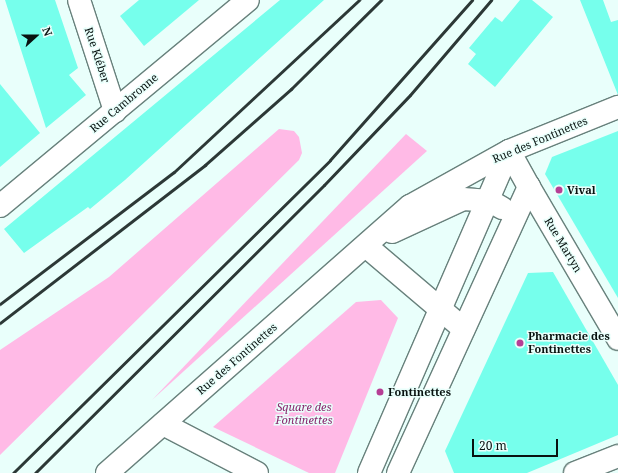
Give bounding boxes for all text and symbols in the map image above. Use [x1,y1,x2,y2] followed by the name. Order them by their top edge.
[16,16,56,56] north arrow
[39,25,56,38] text: N
[82,25,112,85] street label: Rue Kléber
[87,71,161,135] street label: Rue Cambronne
[491,114,589,166] street label: Rue des Fontinettes
[567,183,596,197] place label: Vival
[554,185,564,195] marker: Vival
[541,215,585,275] street label: Rue Martyn
[194,321,280,397] street label: Rue des Fontinettes
[528,330,610,356] place label: Pharmacie des Fontinettes
[515,338,525,348] marker: Pharmacie des Fontinettes
[388,385,451,399] place label: Fontinettes
[375,387,385,397] marker: Fontinettes
[276,401,332,427] park label: Square des Fontinettes
[474,431,560,457] scale bar
[479,437,507,454] text: 20 m

